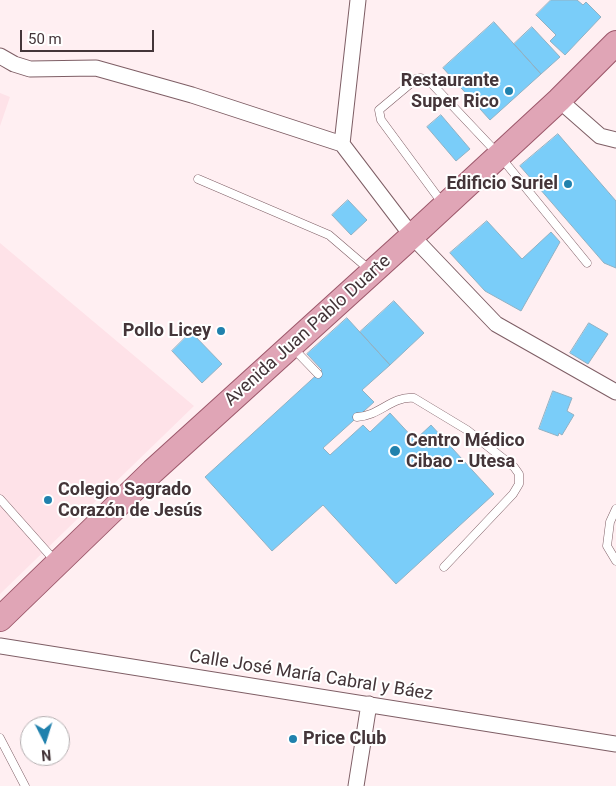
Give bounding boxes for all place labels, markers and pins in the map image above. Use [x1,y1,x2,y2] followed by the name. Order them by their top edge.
[401,70,499,112] place label: Restaurante Super Rico
[503,85,515,97] marker: Restaurante Super Rico
[446,173,558,195] place label: Edificio Suriel
[562,178,574,190] marker: Edificio Suriel
[123,320,211,342] place label: Pollo Licey
[215,325,227,337] marker: Pollo Licey
[406,430,525,472] place label: Centro Médico Cibao - Utesa
[388,444,402,458] marker: Centro Médico Cibao - Utesa
[58,479,202,522] place label: Colegio Sagrado Corazón de Jesús
[42,494,54,506] marker: Colegio Sagrado Corazón de Jesús
[303,728,386,750] place label: Price Club
[287,733,299,745] marker: Price Club

